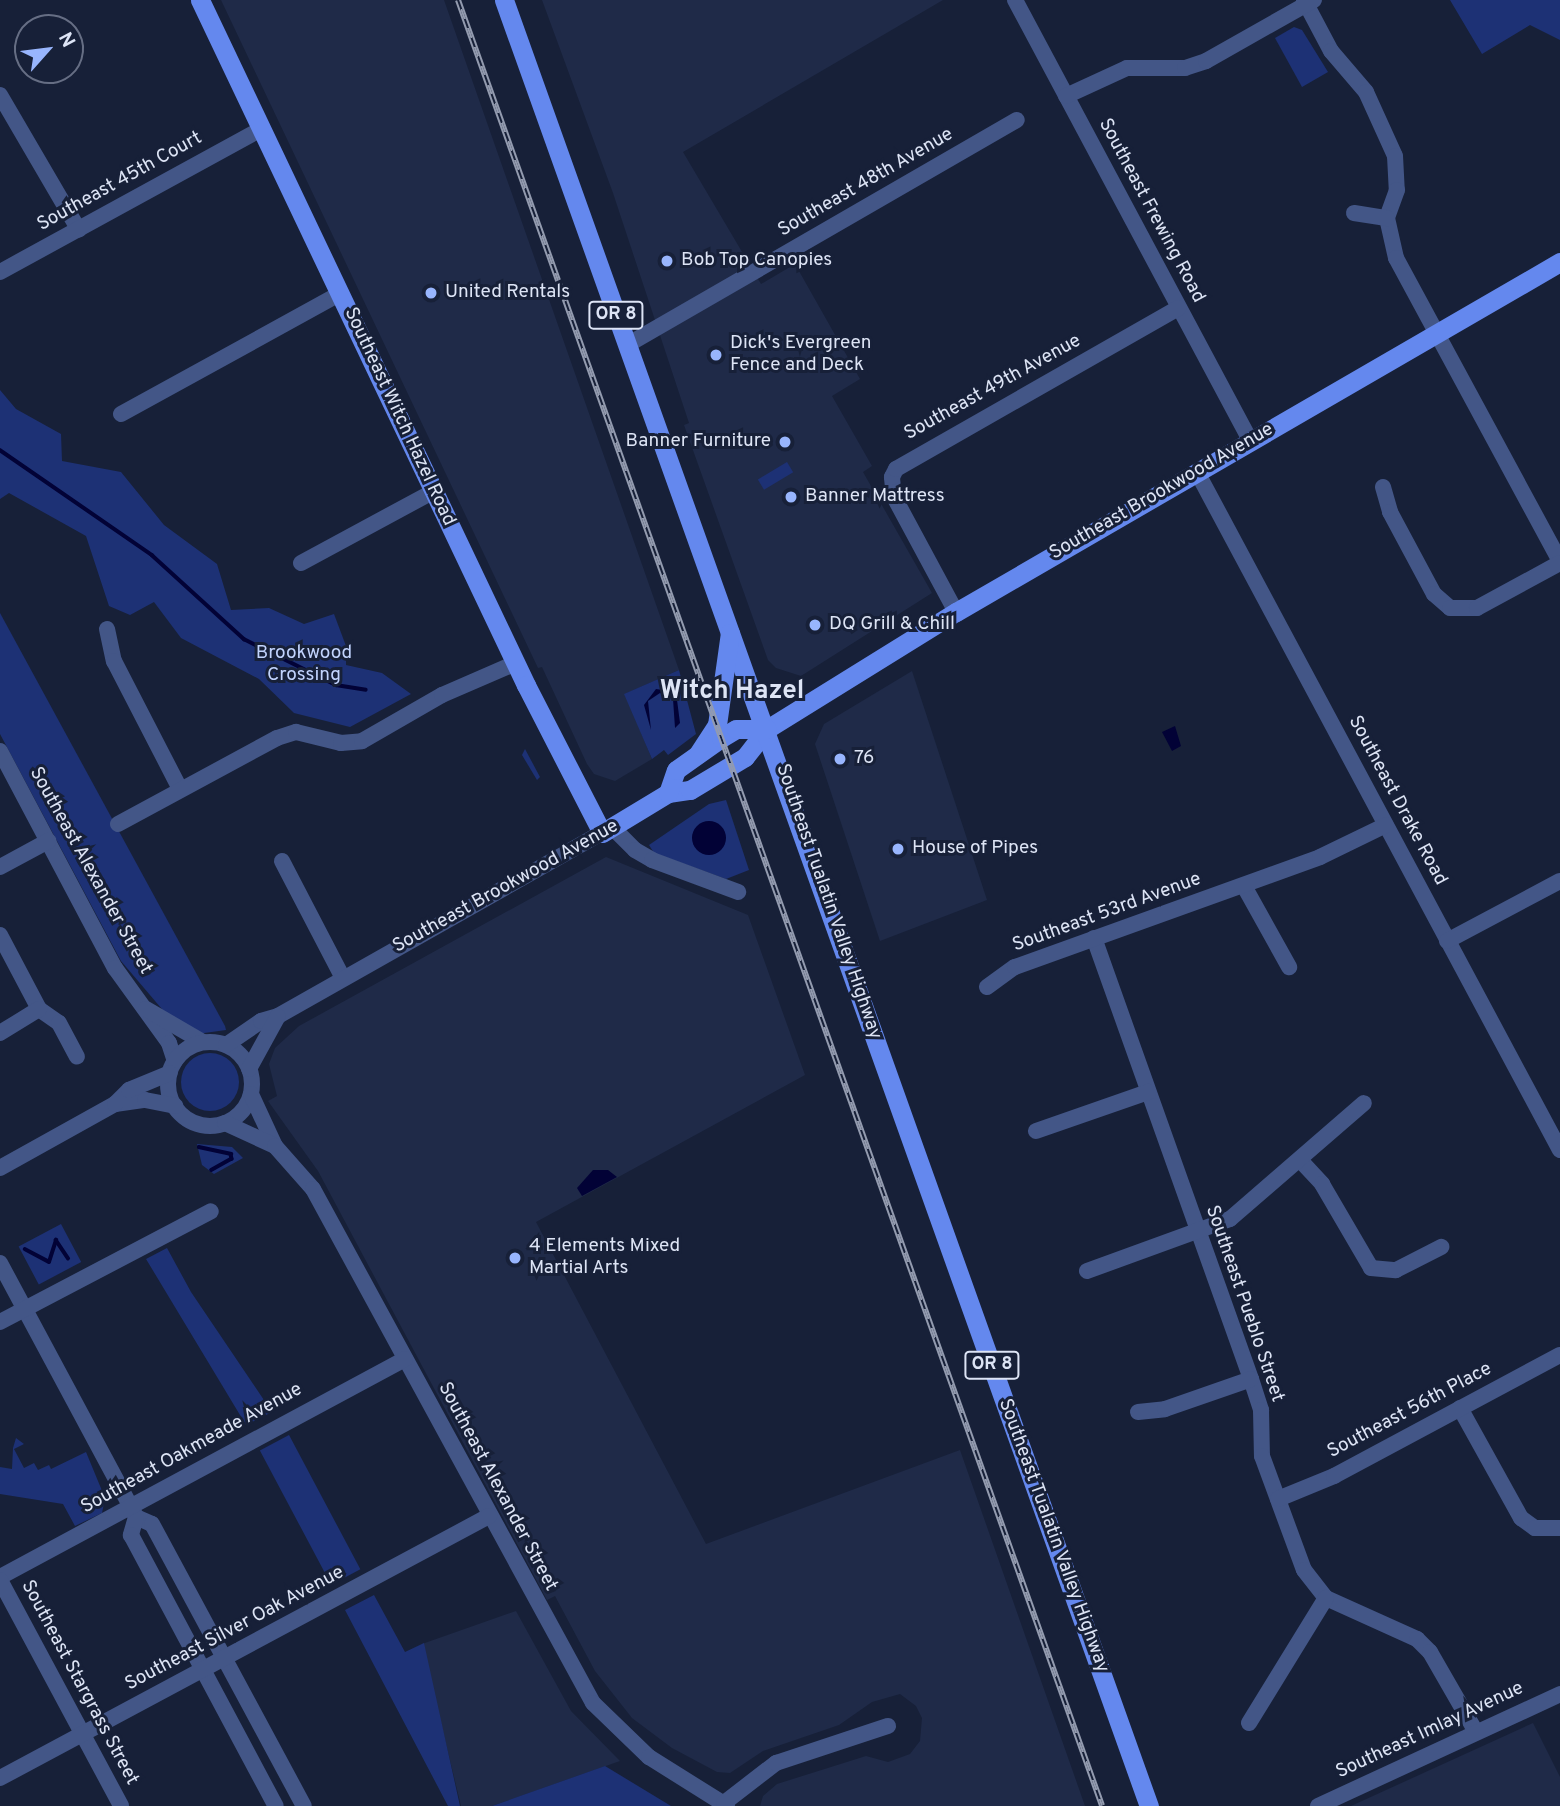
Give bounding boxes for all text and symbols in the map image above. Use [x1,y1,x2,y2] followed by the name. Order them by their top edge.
[14,14,84,84] north arrow
[52,28,80,52] text: N
[1093,115,1209,307] street label: Southeast Frewing Road
[774,123,958,243] street label: Southeast 48th Avenue
[34,127,206,237] street label: Southeast 45th Court
[681,250,833,272] place label: Bob Top Canopies
[659,253,675,269] marker: Bob Top Canopies
[445,282,570,304] place label: United Rentals
[423,285,439,301] marker: United Rentals
[588,300,644,330] road number: OR 8
[338,304,460,530] street label: Southeast Witch Hazel Road
[900,330,1086,446] street label: Southeast 49th Avenue
[730,333,872,377] place label: Dick's Evergreen Fence and Deck
[708,347,724,363] marker: Dick's Evergreen Fence and Deck
[1046,418,1278,566] street label: Southeast Brookwood Avenue
[626,431,771,453] place label: Banner Furniture
[777,434,793,450] marker: Banner Furniture
[805,486,945,508] place label: Banner Mattress
[783,489,799,505] marker: Banner Mattress
[829,614,955,636] place label: DQ Grill & Chill
[807,617,823,633] marker: DQ Grill & Chill
[256,643,352,687] park label: Brookwood Crossing
[660,676,804,708] district label: Witch Hazel
[1343,712,1451,890] street label: Southeast Drake Road
[854,748,874,770] place label: 76
[832,751,848,767] marker: 76
[770,761,886,1043] street label: Southeast Tualatin Valley Highway
[23,763,157,979] street label: Southeast Alexander Street
[389,815,623,959] street label: Southeast Brookwood Avenue
[912,838,1038,860] place label: House of Pipes
[890,841,906,857] marker: House of Pipes
[1009,868,1205,958] street label: Southeast 53rd Avenue
[1200,1203,1288,1405] street label: Southeast Pueblo Street
[529,1236,680,1280] place label: 4 Elements Mixed Martial Arts
[507,1250,523,1266] marker: 4 Elements Mixed Martial Arts
[964,1350,1020,1380] road number: OR 8
[1324,1358,1496,1464] street label: Southeast 56th Place
[77,1378,307,1520] street label: Southeast Oakmeade Avenue
[432,1378,562,1596] street label: Southeast Alexander Street
[992,1395,1114,1677] street label: Southeast Tualatin Valley Highway
[121,1561,349,1697] street label: Southeast Silver Oak Avenue
[15,1577,143,1789] street label: Southeast Stargrass Street
[1332,1677,1528,1785] street label: Southeast Imlay Avenue

